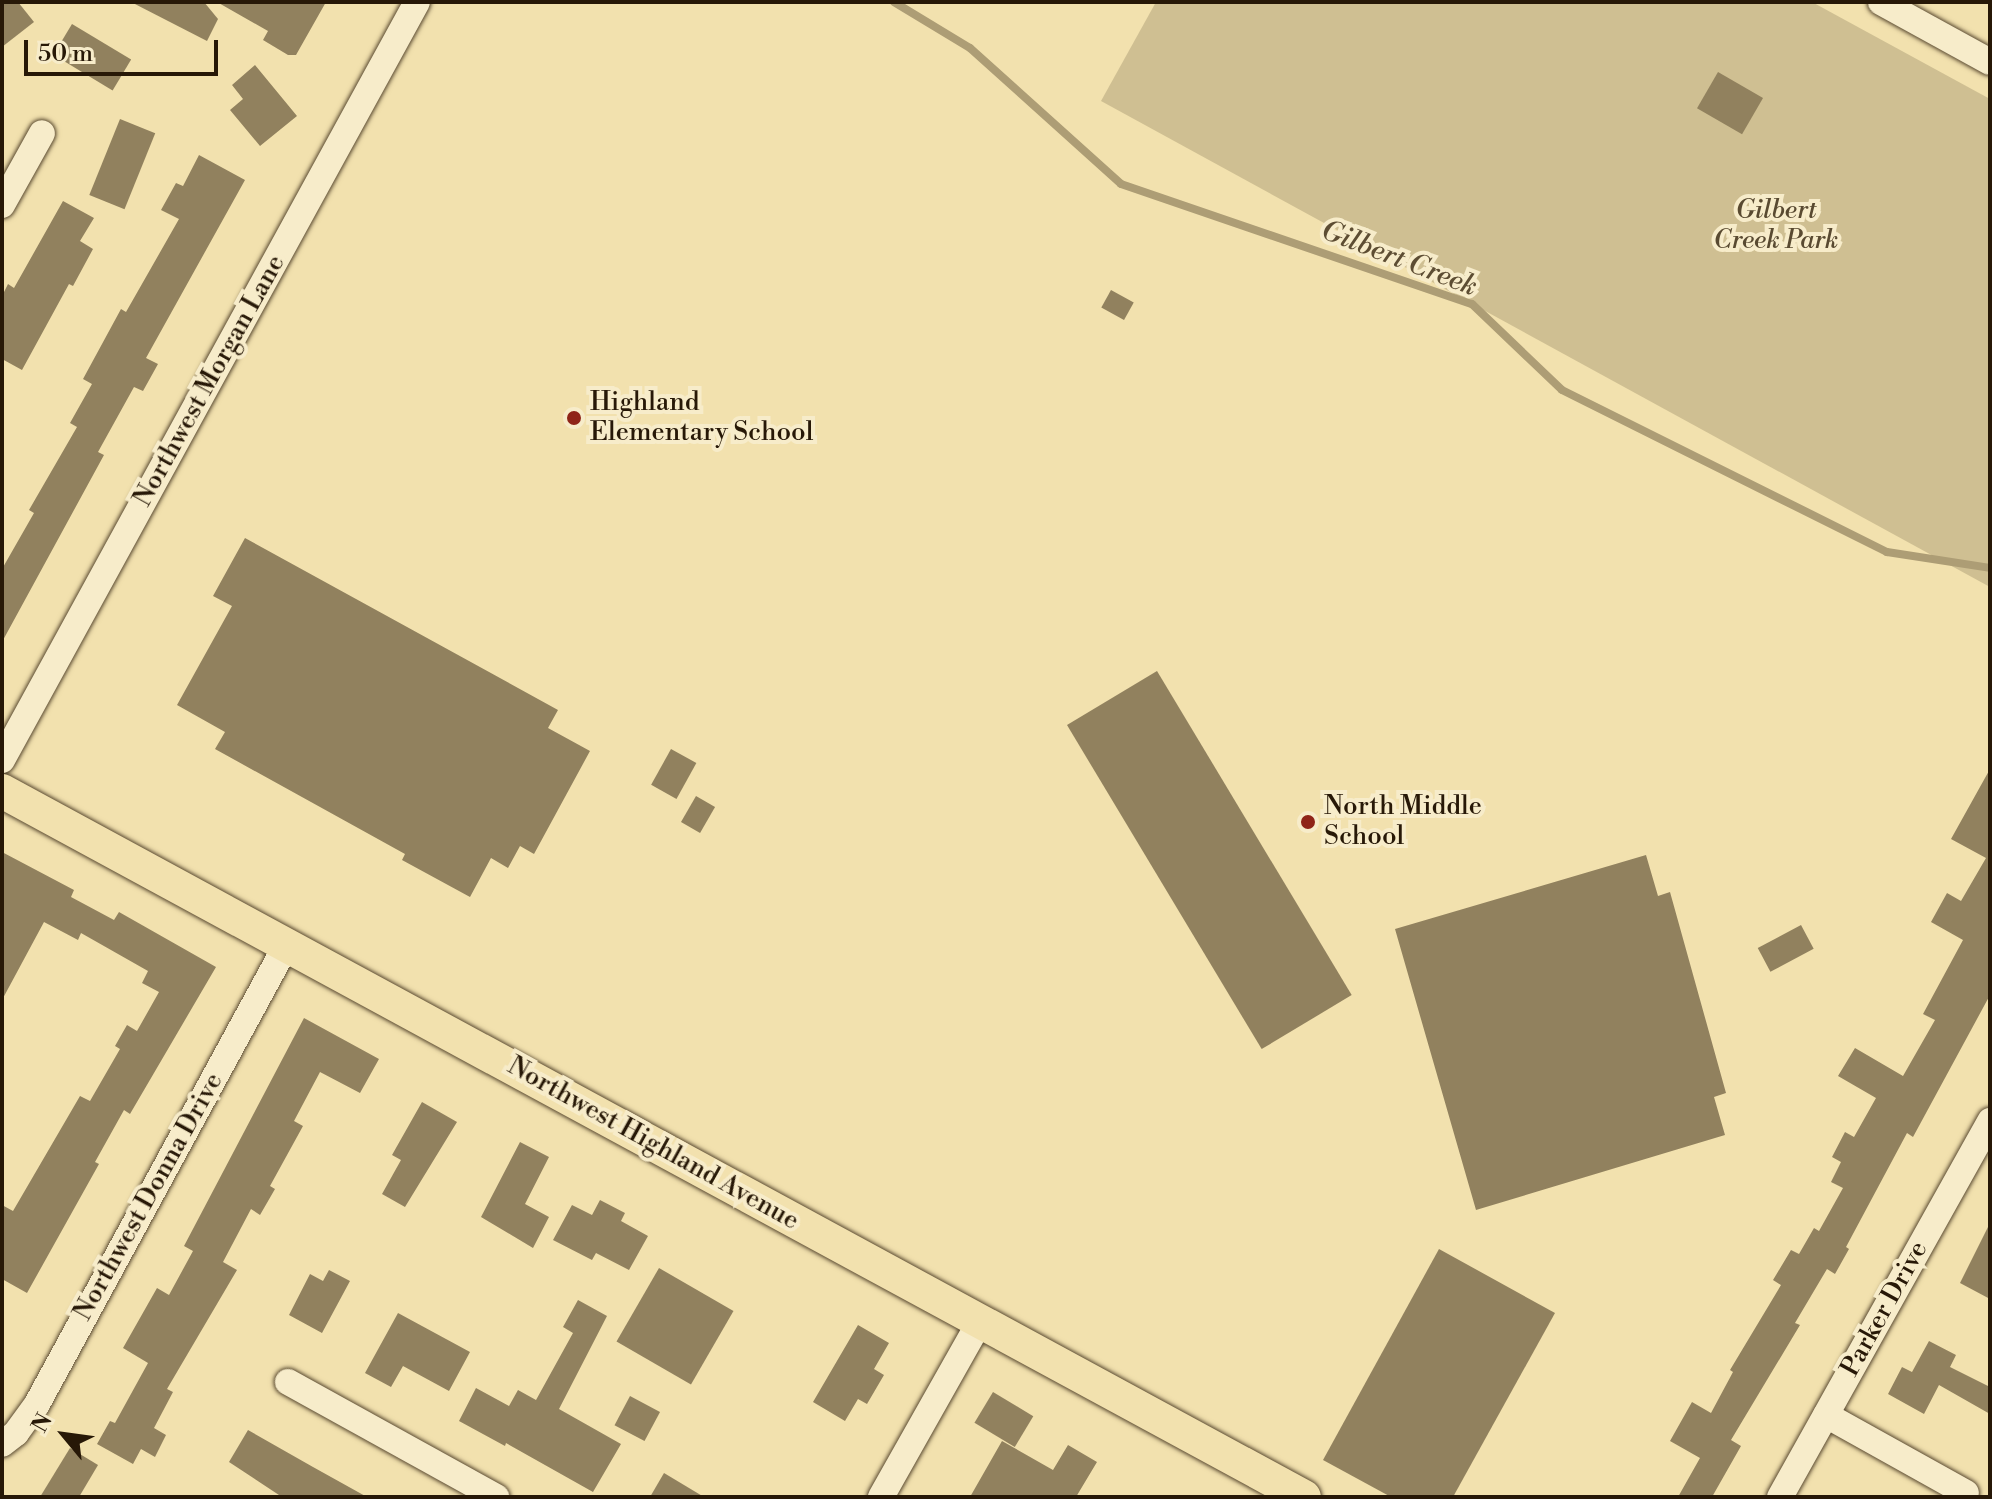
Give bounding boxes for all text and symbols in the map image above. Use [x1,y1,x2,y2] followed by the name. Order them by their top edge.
[28,24,222,74] scale bar
[38,39,93,69] text: 50 m
[1714,195,1838,256] park label: Gilbert Creek Park
[1316,214,1482,304] water label: Gilbert Creek
[128,250,292,512] street label: Northwest Morgan Lane
[590,387,813,448] place label: Highland Elementary School
[565,409,583,427] marker: Highland Elementary School
[1324,791,1482,852] place label: North Middle School
[1299,813,1317,831] marker: North Middle School
[502,1051,804,1237] street label: Northwest Highland Avenue
[68,1068,230,1326] street label: Northwest Donna Drive
[1835,1236,1935,1382] street label: Parker Drive
[24,1395,104,1475] north arrow
[27,1409,59,1437] text: N

